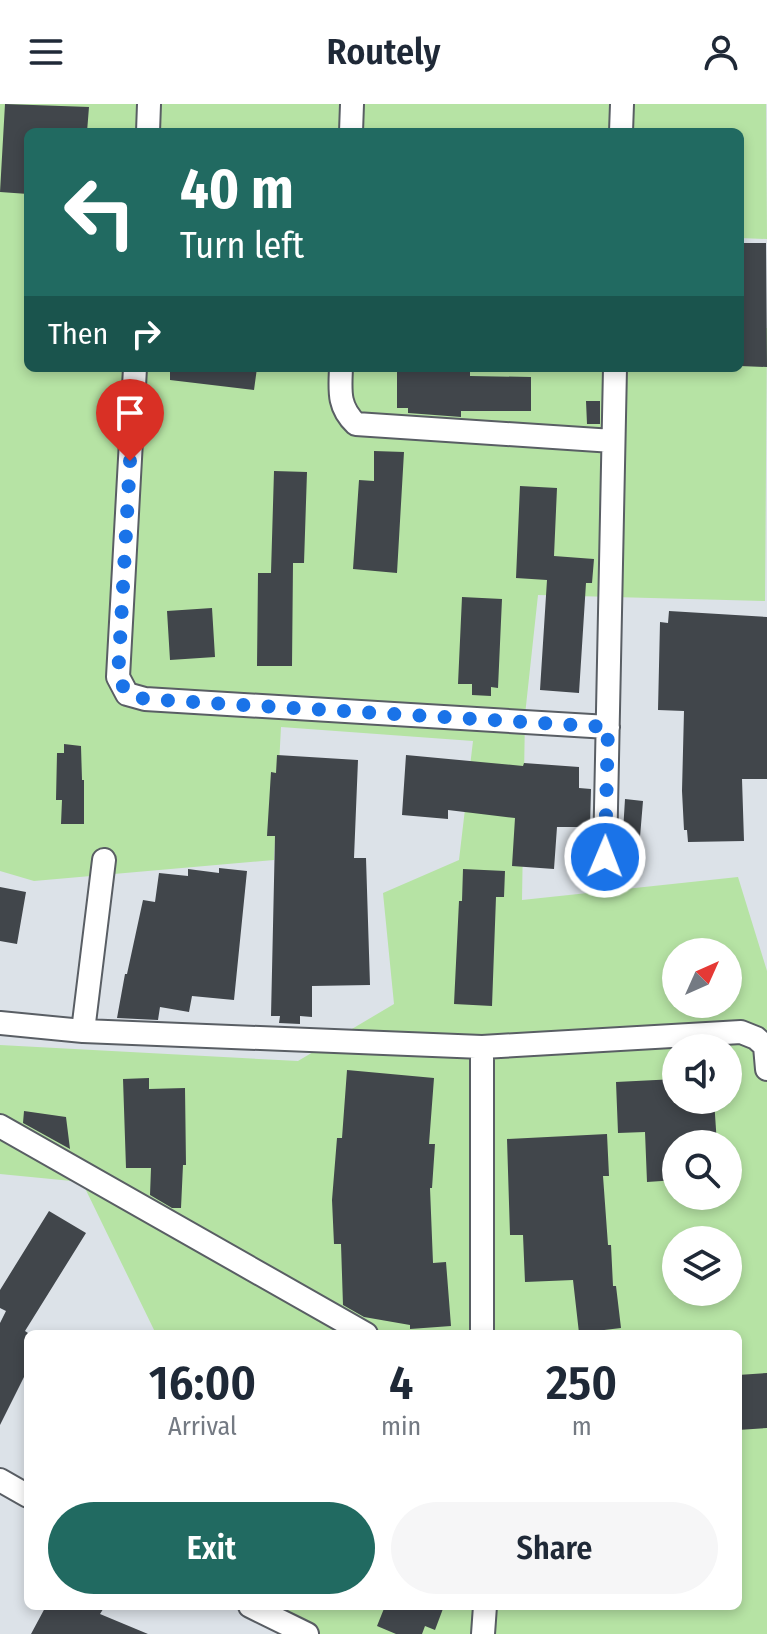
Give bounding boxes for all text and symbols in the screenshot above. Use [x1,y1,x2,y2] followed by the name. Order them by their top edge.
[24,30,68,74] icon: menu
[327,30,440,74] text: Routely
[699,30,743,74] icon: person
[180,156,294,223] text: 40 m
[48,160,152,264] icon: left
[180,224,304,268] text: Turn left
[124,312,168,356] icon: right
[48,316,108,352] text: Then
[96,379,164,461] pin
[108,391,152,435] icon: arrive
[563,815,647,899] position arrow
[662,938,742,1018] north arrow
[662,938,742,1306] map controls
[662,1034,742,1114] button: sound
[662,1130,742,1210] button: search
[662,1226,742,1306] button: layers
[149,1354,256,1412] text: 16:00
[389,1354,413,1412] text: 4
[546,1354,617,1412] text: 250
[168,1411,237,1442] text: Arrival
[381,1411,421,1442] text: min
[572,1411,592,1442] text: m
[48,1502,375,1594] button: Exit
[391,1502,718,1594] button: Share

